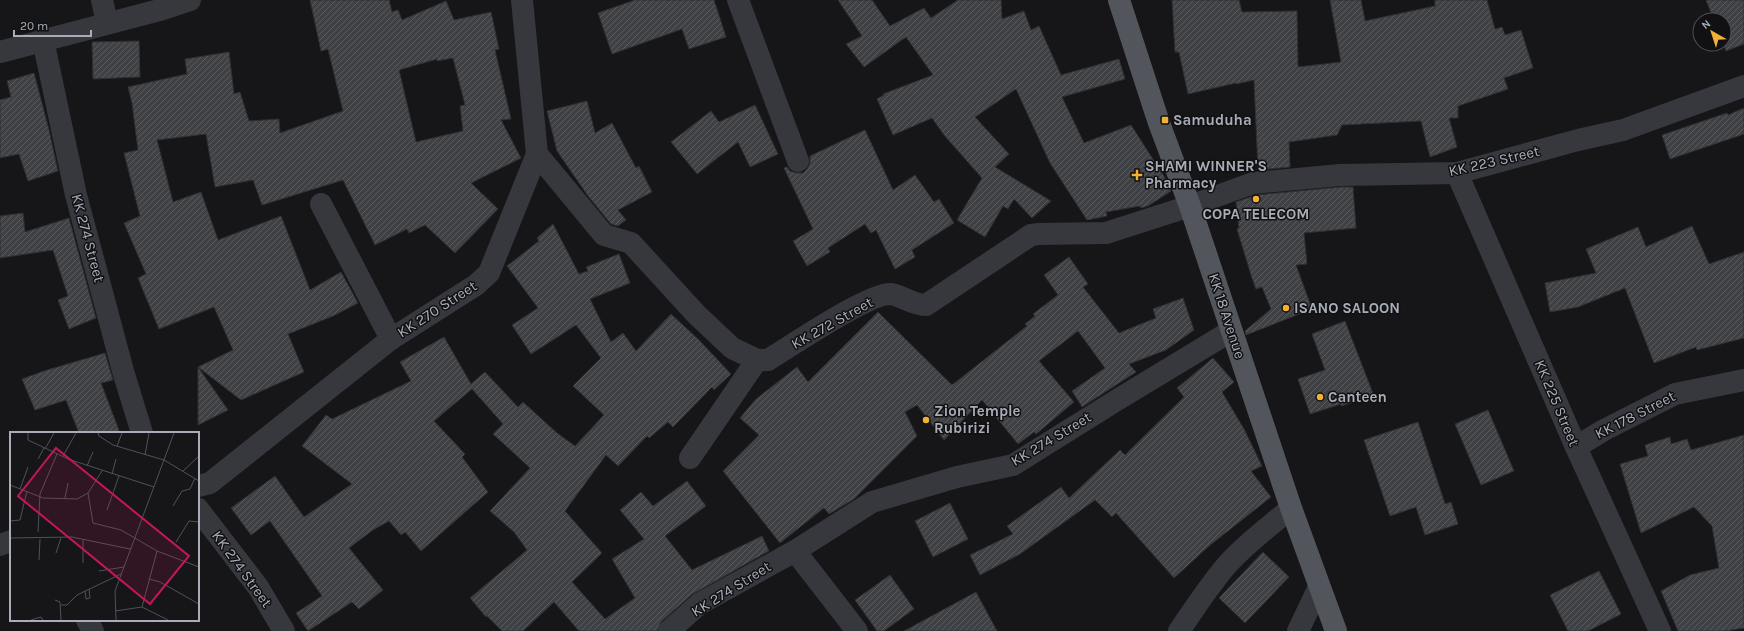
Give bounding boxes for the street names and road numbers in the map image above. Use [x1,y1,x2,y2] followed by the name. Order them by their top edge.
[1447,142,1542,180] street label: KK 223 Street
[68,192,109,284] street label: KK 274 Street
[1205,271,1249,361] street label: KK 18 Avenue
[394,276,480,341] street label: KK 270 Street
[788,293,876,353] street label: KK 272 Street
[1531,357,1583,449] street label: KK 225 Street
[1592,387,1678,443] street label: KK 178 Street
[1008,408,1095,470] street label: KK 274 Street
[208,527,276,611] street label: KK 274 Street
[688,557,775,621] street label: KK 274 Street

